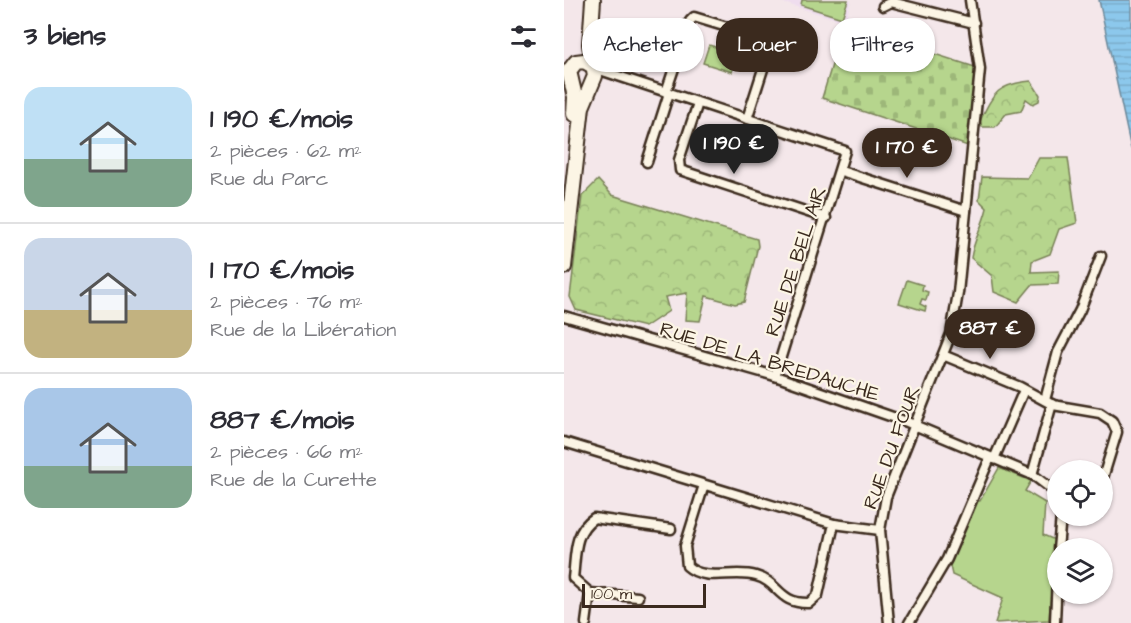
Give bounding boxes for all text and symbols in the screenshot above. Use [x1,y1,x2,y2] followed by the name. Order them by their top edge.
[24,18,106,54] text: 3 biens
[582,18,704,72] chip: Acheter
[716,18,818,72] chip: Louer
[830,18,935,72] chip: Filtres
[507,20,540,53] icon: filters
[210,101,353,137] text: 1 190 €/mois
[72,111,144,183] icon: home
[679,124,789,175] pin: 1 190 €
[852,128,962,179] pin: 1 170 €
[703,129,765,157] text: 1 190 €
[876,133,938,161] text: 1 170 €
[210,137,362,165] text: 2 pièces · 62 m²
[210,165,328,193] text: Rue du Parc
[759,183,833,340] street label: RUE DE BEL AIR
[210,252,354,288] text: 1 170 €/mois
[72,262,144,334] icon: home
[210,288,363,316] text: 2 pièces · 76 m²
[948,309,1032,360] pin: 887 €
[959,314,1021,342] text: 887 €
[656,315,883,409] street label: RUE DE LA BREDAUCHE
[210,316,396,344] text: Rue de la Libération
[857,381,927,513] street label: RUE DU FOUR
[210,402,354,438] text: 887 €/mois
[72,412,144,484] icon: home
[210,438,363,466] text: 2 pièces · 66 m²
[1047,460,1113,604] map controls
[1047,460,1113,526] button: locate
[210,466,377,494] text: Rue de la Curette
[1047,538,1113,604] button: layers
[582,581,706,608] scale bar
[591,583,632,605] text: 100 m

